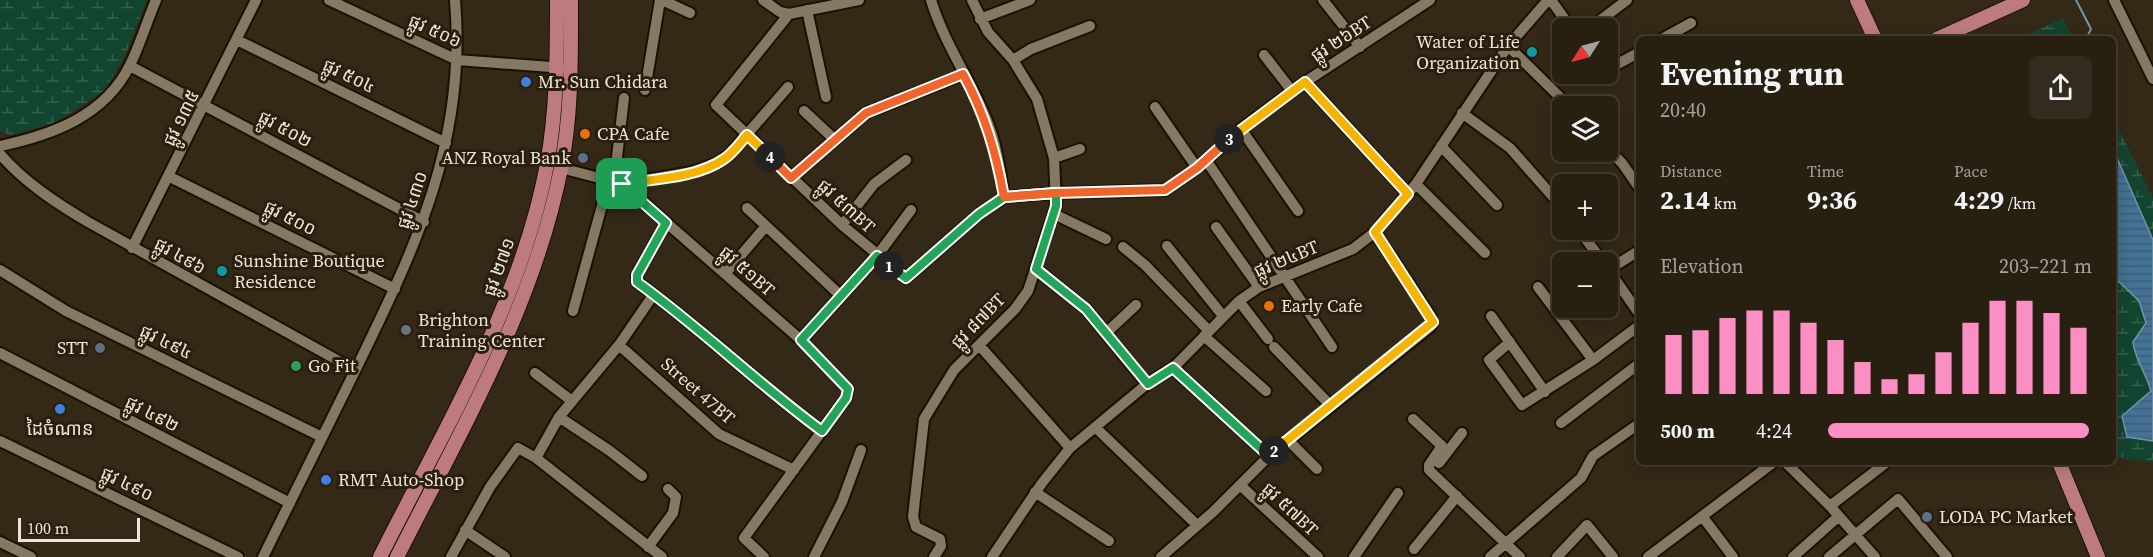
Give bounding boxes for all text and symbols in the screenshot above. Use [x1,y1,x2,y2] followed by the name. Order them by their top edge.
[403,8,466,57] street label: ផ្លូវ ៥០៦
[1305,9,1379,71] street label: ផ្លូវ ២៦BT
[1552,18,1618,84] north arrow
[1552,18,1618,318] map controls
[1416,29,1520,75] place label: Water of Life Organization
[1525,45,1539,59] marker: Water of Life Organization
[1660,51,1844,96] text: Evening run
[317,52,380,103] street label: ផ្លូវ ៥០៤
[2029,56,2092,119] button: share
[538,69,668,94] place label: Mr. Sun Chidara
[519,75,533,89] marker: Mr. Sun Chidara
[156,85,209,152] street label: ផ្លូវ ១៣៥
[1552,96,1618,162] button: layers
[1660,96,1706,124] text: 20:40
[252,104,317,157] street label: ផ្លូវ ៥០២
[597,121,670,146] place label: CPA Cafe
[1214,124,1244,154] pin: 3
[578,127,592,141] marker: CPA Cafe
[1225,128,1233,150] text: 3
[755,142,785,172] pin: 4
[442,145,571,170] place label: ANZ Royal Bank
[766,146,774,168] text: 4
[576,151,590,165] marker: ANZ Royal Bank
[596,158,647,209] pin
[1660,160,1722,182] text: Distance
[1807,160,1844,182] text: Time
[1954,160,1988,182] text: Pace
[390,167,437,234] street label: ផ្លូវ ៤៣០
[605,167,638,200] icon: arrive
[809,173,881,242] street label: ផ្លូវ ៥៣BT
[1552,174,1618,240] button: +
[1660,182,1710,218] text: 2.14
[1807,182,1857,218] text: 9:36
[1954,182,2004,218] text: 4:29
[1710,192,1737,214] text: km
[2004,192,2036,214] text: /km
[258,194,321,245] street label: ផ្លូវ ៥០០
[148,231,211,284] street label: ផ្លូវ ៤៩៦
[476,234,525,301] street label: ផ្លូវ ២៧១
[1249,234,1324,287] street label: ផ្លូវ ២៤BT
[711,239,781,305] street label: ផ្លូវ ៥១BT
[234,248,385,294] place label: Sunshine Boutique Residence
[874,251,904,281] pin: 1
[1552,252,1618,318] button: −
[1660,252,1744,280] text: Elevation
[1999,252,2092,280] text: 203–221 m
[885,255,893,277] text: 1
[215,264,229,278] marker: Sunshine Boutique Residence
[945,287,1014,357] street label: ផ្លូវ ៨៧BT
[1281,293,1363,318] place label: Early Cafe
[1262,299,1276,313] marker: Early Cafe
[418,307,545,353] place label: Brighton Training Center
[134,318,197,369] street label: ផ្លូវ ៤៩៤
[399,323,413,337] marker: Brighton Training Center
[57,335,88,360] place label: STT
[93,341,107,355] marker: STT
[656,351,741,430] street label: Street 47BT
[308,353,356,378] place label: Go Fit
[289,359,303,373] marker: Go Fit
[119,389,184,442] street label: ផ្លូវ ៤៩២
[53,402,67,416] marker: ដៃចំណាន
[27,416,93,441] place label: ដៃចំណាន
[1660,417,1715,445] text: 500 m
[1756,417,1792,445] text: 4:24
[1259,436,1289,466] pin: 2
[1270,440,1278,462] text: 2
[95,460,158,511] street label: ផ្លូវ ៤៩០
[338,467,464,492] place label: RMT Auto-Shop
[319,473,333,487] marker: RMT Auto-Shop
[1254,476,1324,544] street label: ផ្លូវ ៥៧BT
[1939,504,2073,529] place label: LODA PC Market
[1920,510,1934,524] marker: LODA PC Market
[18,515,140,542] scale bar
[27,517,69,539] text: 100 m

